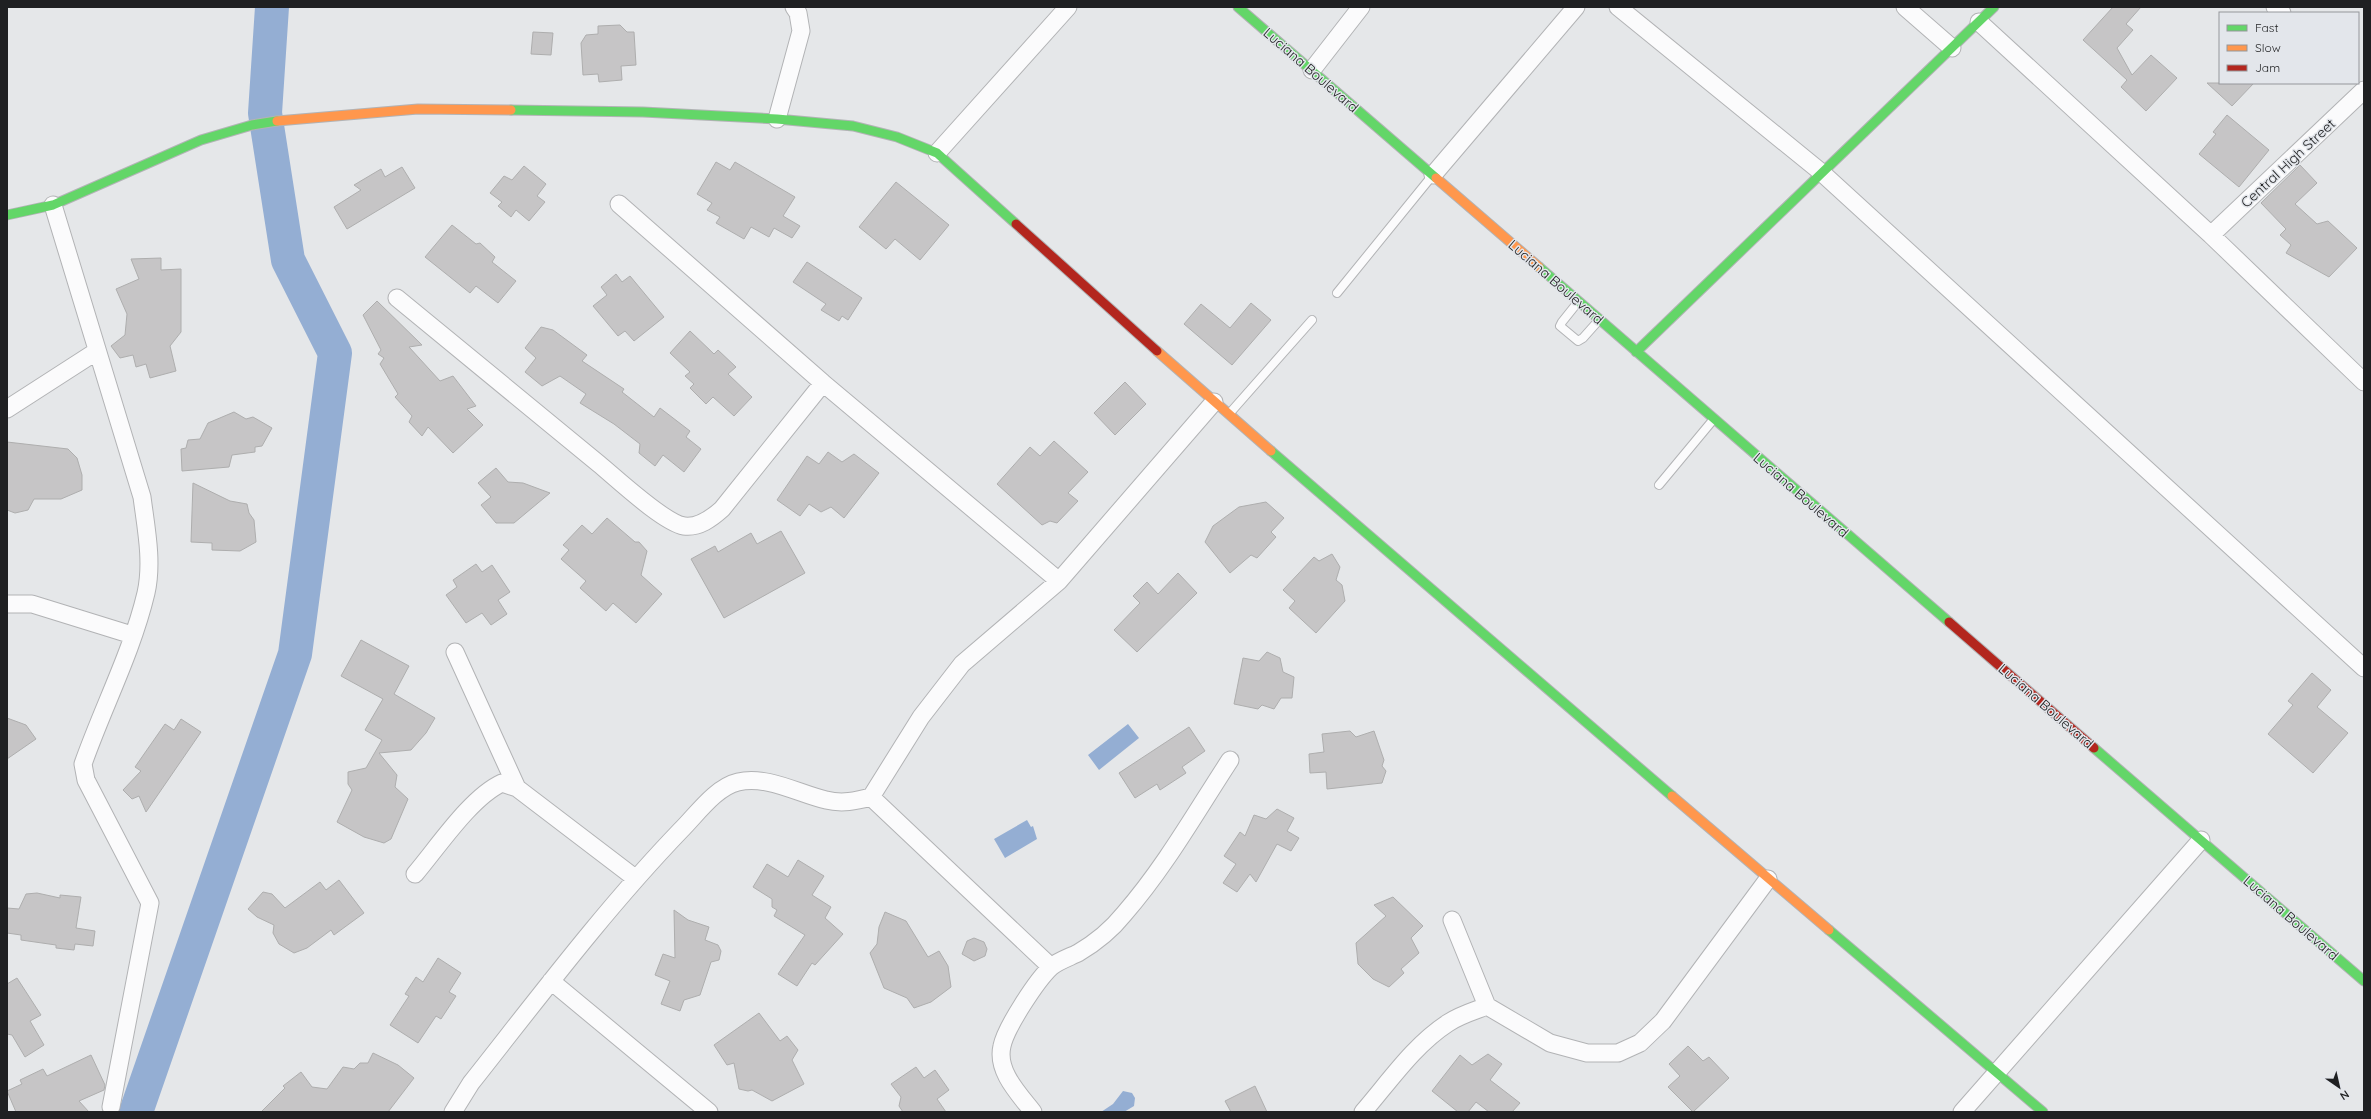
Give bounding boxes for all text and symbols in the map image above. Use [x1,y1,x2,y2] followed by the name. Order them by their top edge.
[2219,12,2359,84] legend
[2255,20,2279,35] text: Fast
[1260,24,1362,116] street label: Luciana Boulevard
[2255,40,2281,55] text: Slow
[2255,60,2280,75] text: Jam
[2237,114,2339,211] street label: Central High Street
[1505,236,1607,328] street label: Luciana Boulevard
[1750,449,1852,541] street label: Luciana Boulevard
[1995,660,2097,752] street label: Luciana Boulevard
[2240,872,2342,964] street label: Luciana Boulevard
[2319,1067,2359,1107] north arrow
[2337,1087,2352,1103] text: N

